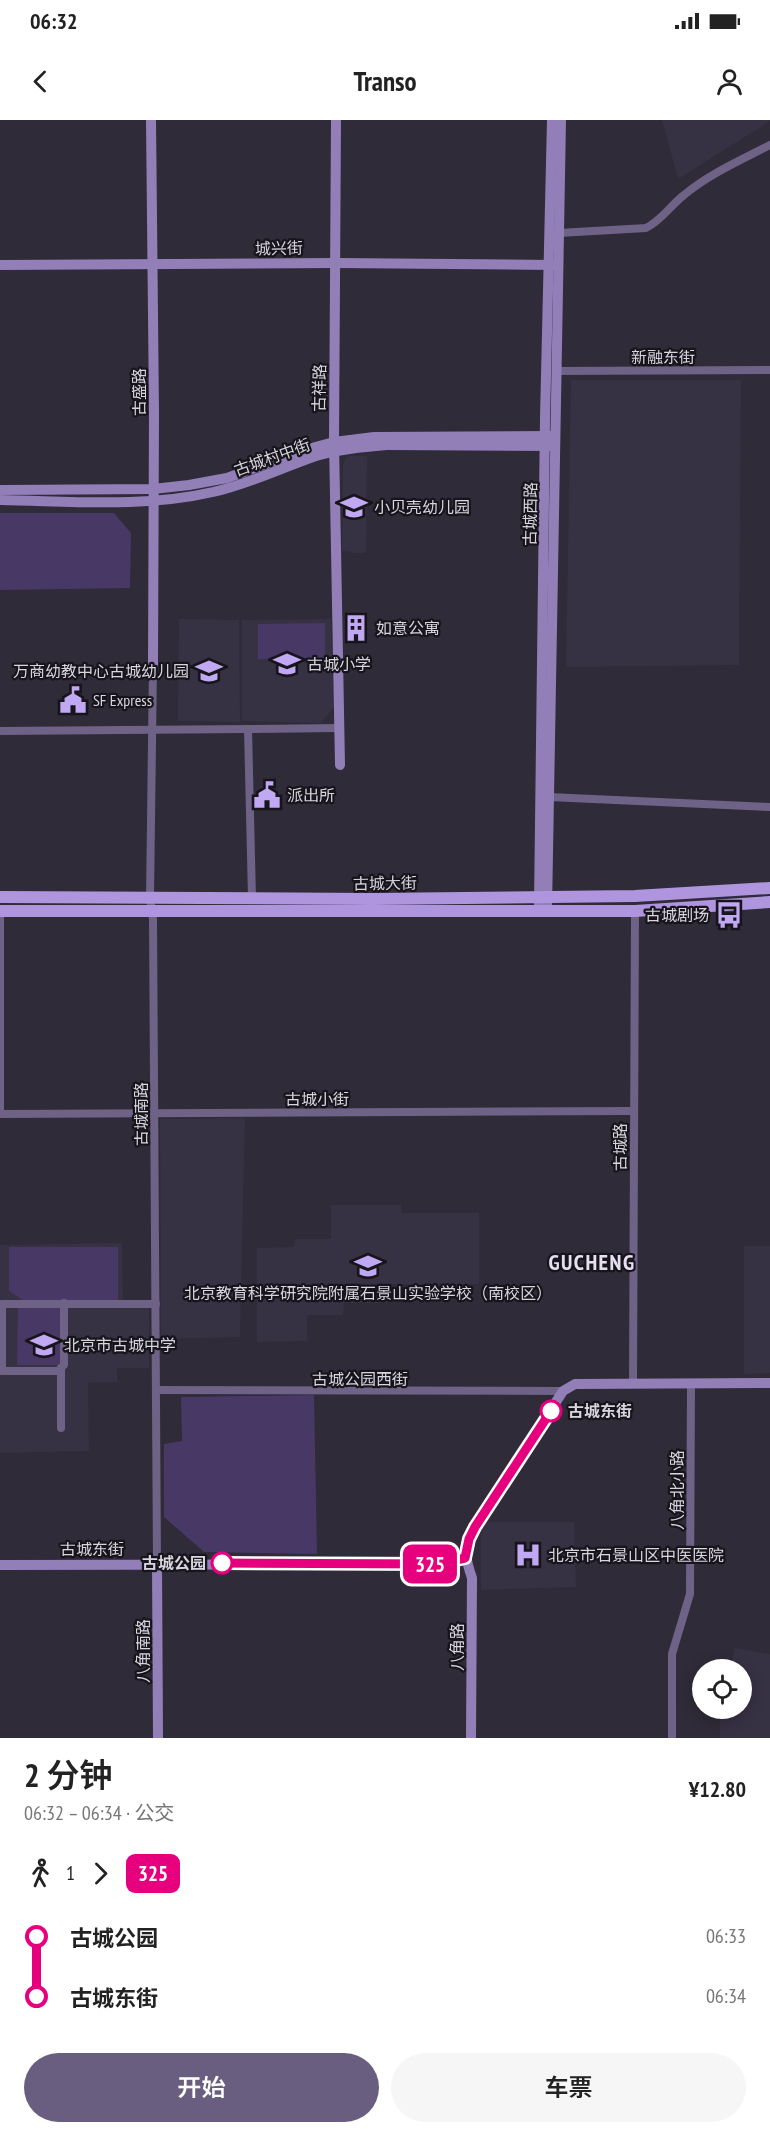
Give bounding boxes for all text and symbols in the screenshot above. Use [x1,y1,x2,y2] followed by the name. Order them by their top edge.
[30,7,78,35] text: 06:32
[353,64,417,98] text: Transo
[24,65,57,98] icon: back
[713,65,746,98] icon: person
[255,238,303,258] street label: 城兴街
[631,347,695,367] street label: 新融东街
[309,364,329,412] street label: 古祥路
[129,368,149,416] street label: 古盛路
[231,434,313,480] street label: 古城村中街
[519,482,541,546] street label: 古城西路
[339,492,369,522] school or university icon: 小贝壳幼儿园
[374,497,470,517] place label: 小贝壳幼儿园
[341,613,371,643] building icon: 如意公寓
[376,618,440,638] place label: 如意公寓
[272,649,302,679] school or university icon: 古城小学
[307,654,371,674] place label: 古城小学
[194,656,224,686] school or university icon: 万商幼教中心古城幼儿园
[13,661,189,681] place label: 万商幼教中心古城幼儿园
[58,685,88,715] public building icon: SF Express
[93,690,152,710] place label: SF Express
[252,780,282,810] public building icon: 派出所
[287,785,335,805] place label: 派出所
[353,872,417,894] street label: 古城大街
[714,900,744,930] bus stop icon: 古城剧场
[645,905,709,925] place label: 古城剧场
[131,1082,151,1146] street label: 古城南路
[285,1089,349,1109] street label: 古城小街
[610,1123,630,1171] street label: 古城路
[548,1248,636,1276] district label: GUCHENG
[353,1251,383,1281] school or university icon: 北京教育科学研究院附属石景山实验学校（南校区）
[184,1283,552,1303] place label: 北京教育科学研究院附属石景山实验学校（南校区）
[29,1330,59,1360] school or university icon: 北京市古城中学
[64,1335,176,1355] place label: 北京市古城中学
[312,1369,408,1389] street label: 古城公园西街
[540,1400,562,1422] marker: 古城东街
[568,1401,632,1421] place label: 古城东街
[667,1450,687,1530] street label: 八角北小路
[60,1539,124,1559] street label: 古城东街
[513,1540,543,1570] hospital icon: 北京市石景山区中医医院
[396,1544,464,1584] line badge: 325
[548,1545,724,1565] place label: 北京市石景山区中医医院
[415,1551,445,1578] text: 325
[211,1552,233,1574] marker: 古城公园
[142,1553,206,1573] place label: 古城公园
[133,1619,153,1683] street label: 八角南路
[447,1623,467,1671] street label: 八角路
[692,1659,752,1719] map controls
[692,1659,752,1719] button: locate
[24,1753,113,1796] text: 2 分钟
[689,1775,746,1803] text: ¥12.80
[24,1800,175,1826] text: 06:32 – 06:34 · 公交
[24,1857,57,1890] icon: walk
[84,1857,117,1890] icon: forward
[66,1860,75,1886] text: 1
[138,1860,168,1887] text: 325
[706,1923,746,1949] text: 06:33
[70,1924,158,1952] text: 古城公园
[706,1983,746,2009] text: 06:34
[70,1984,158,2012] text: 古城东街
[24,2053,379,2122] button: 开始
[391,2053,746,2122] button: 车票

